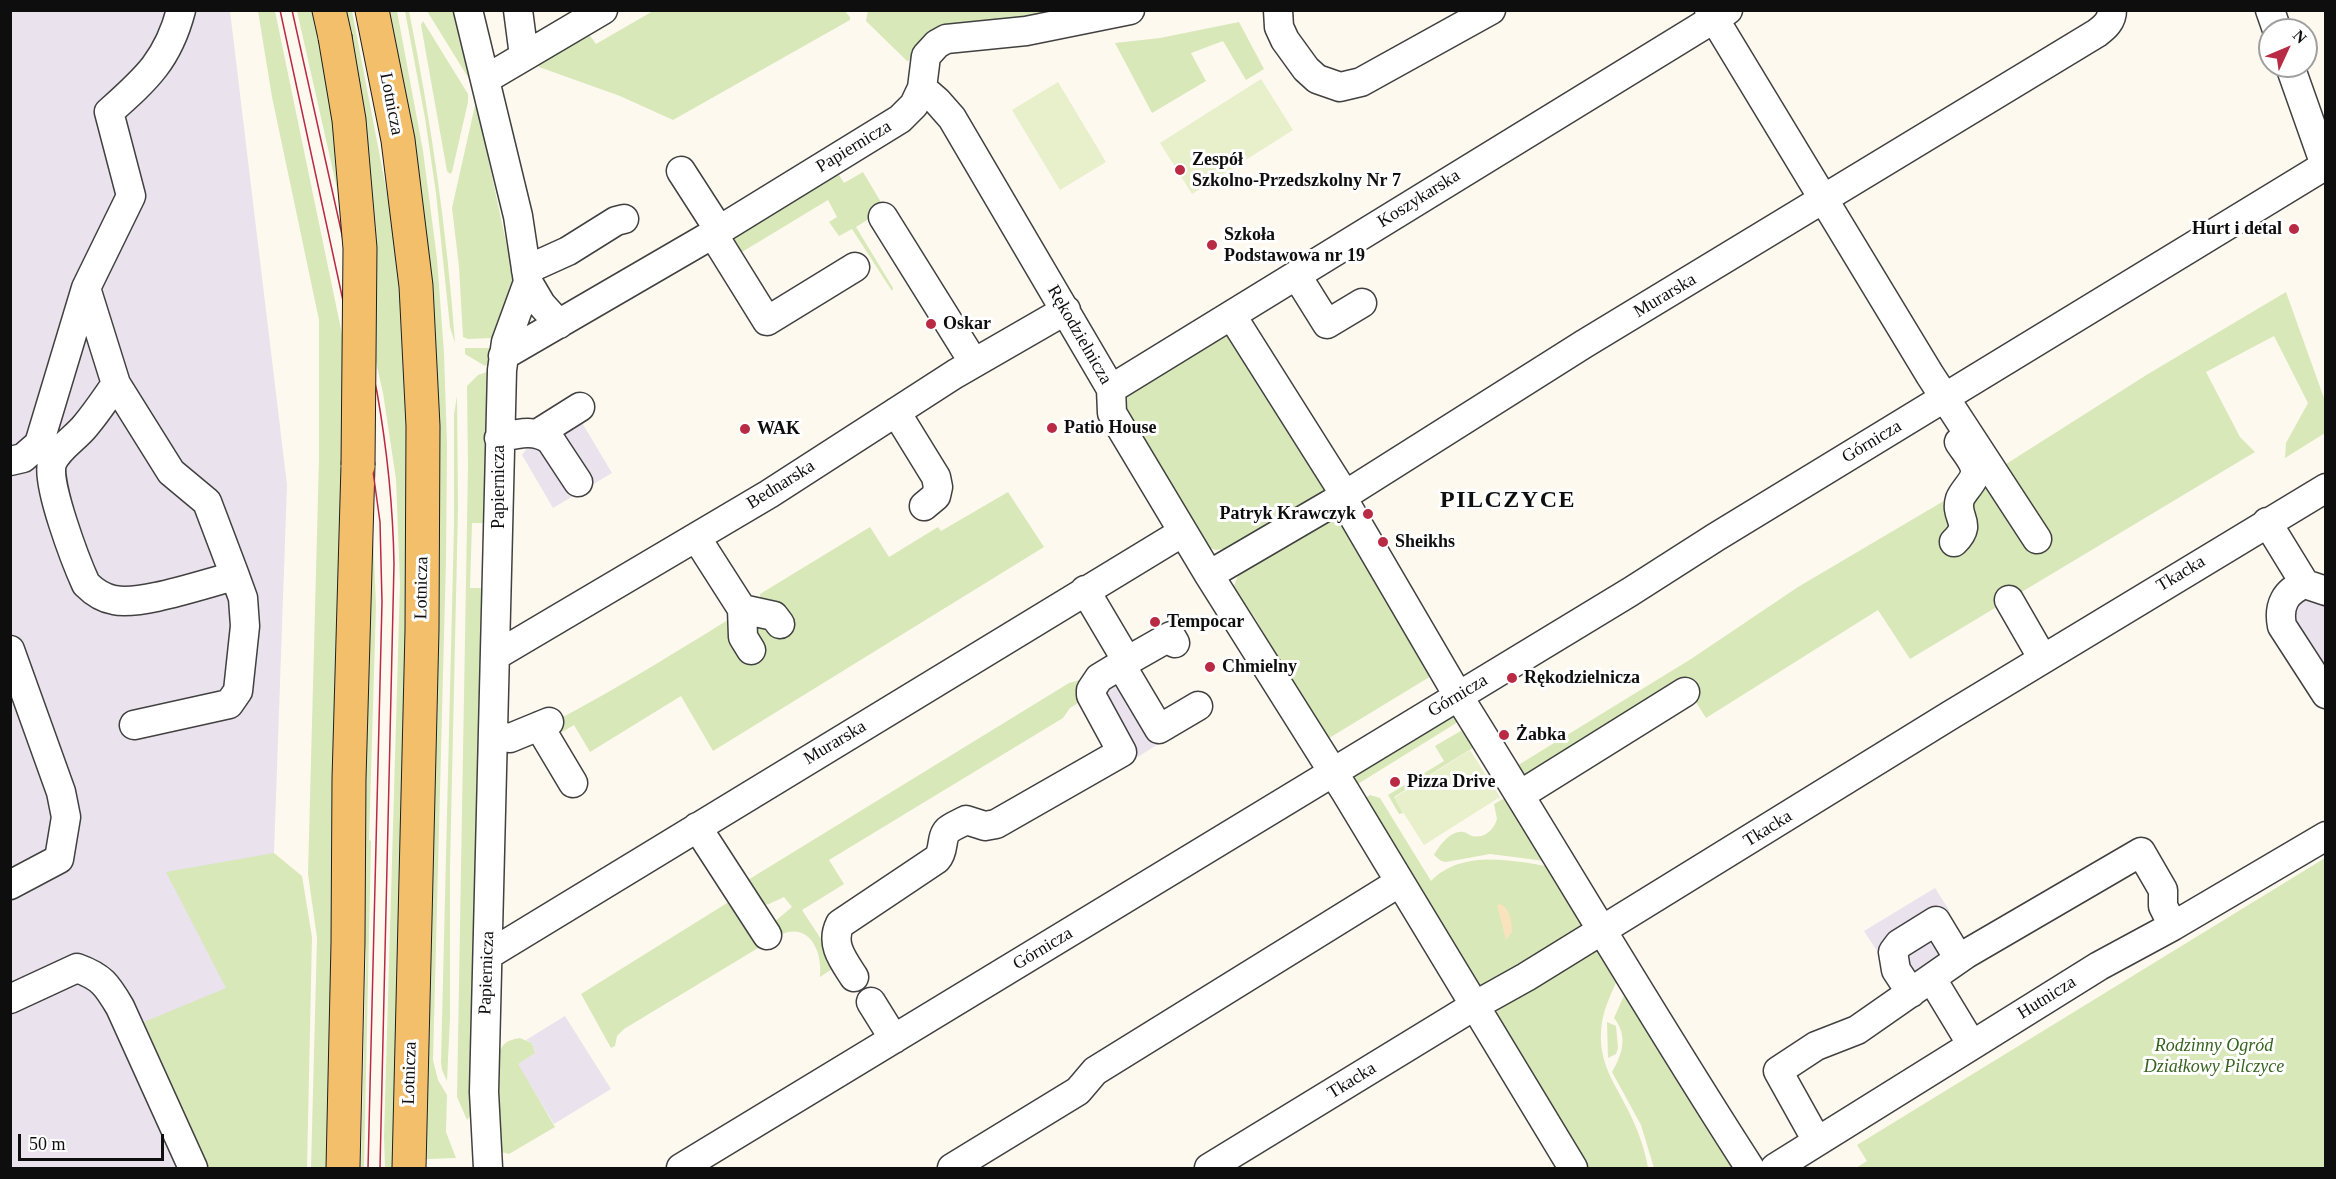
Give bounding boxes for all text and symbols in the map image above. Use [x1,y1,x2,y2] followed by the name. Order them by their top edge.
[2258,18,2318,78] north arrow
[2290,26,2310,47] text: N
[374,71,408,137] street label: Lotnicza
[812,116,896,178] street label: Papiernicza
[1192,149,1401,192] place label: Zespół Szkolno-Przedszkolny Nr 7
[1173,163,1187,177] marker: Zespół Szkolno-Przedszkolny Nr 7
[1374,165,1464,233] street label: Koszykarska
[2192,218,2282,240] place label: Hurt i detal
[2287,222,2301,236] marker: Hurt i detal
[1224,224,1365,266] place label: Szkoła Podstawowa nr 19
[1205,238,1219,252] marker: Szkoła Podstawowa nr 19
[1630,269,1700,323] street label: Murarska
[1042,282,1116,388] street label: Rękodzielnicza
[943,313,991,335] place label: Oskar
[924,317,938,331] marker: Oskar
[1838,416,1906,468] street label: Górnicza
[1064,417,1156,439] place label: Patio House
[757,418,800,440] place label: WAK
[1045,421,1059,435] marker: Patio House
[738,422,752,436] marker: WAK
[488,445,510,529] street label: Papiernicza
[743,456,819,514] street label: Bednarska
[1440,487,1576,515] district label: PILCZYCE
[1220,503,1356,525] place label: Patryk Krawczyk
[1361,507,1375,521] marker: Patryk Krawczyk
[1395,531,1455,553] place label: Sheikhs
[1376,535,1390,549] marker: Sheikhs
[2153,551,2209,597] street label: Tkacka
[411,556,433,620] street label: Lotnicza
[1167,611,1244,633] place label: Tempocar
[1148,615,1162,629] marker: Tempocar
[1222,656,1297,678] place label: Chmielny
[1203,660,1217,674] marker: Chmielny
[1524,667,1640,689] place label: Rękodzielnicza
[1424,670,1492,722] street label: Górnicza
[1505,671,1519,685] marker: Rękodzielnicza
[800,716,870,770] street label: Murarska
[1516,724,1566,746] place label: Żabka
[1497,728,1511,742] marker: Żabka
[1407,771,1495,793] place label: Pizza Drive
[1388,775,1402,789] marker: Pizza Drive
[1740,806,1796,852] street label: Tkacka
[1009,923,1077,975] street label: Górnicza
[475,931,499,1015] street label: Papiernicza
[2014,972,2080,1024] street label: Hutnicza
[2144,1035,2284,1078] park label: Rodzinny Ogród Działkowy Pilczyce
[398,1041,422,1105] street label: Lotnicza
[1324,1058,1380,1104] street label: Tkacka
[21,1122,166,1160] scale bar
[29,1134,66,1154] text: 50 m

